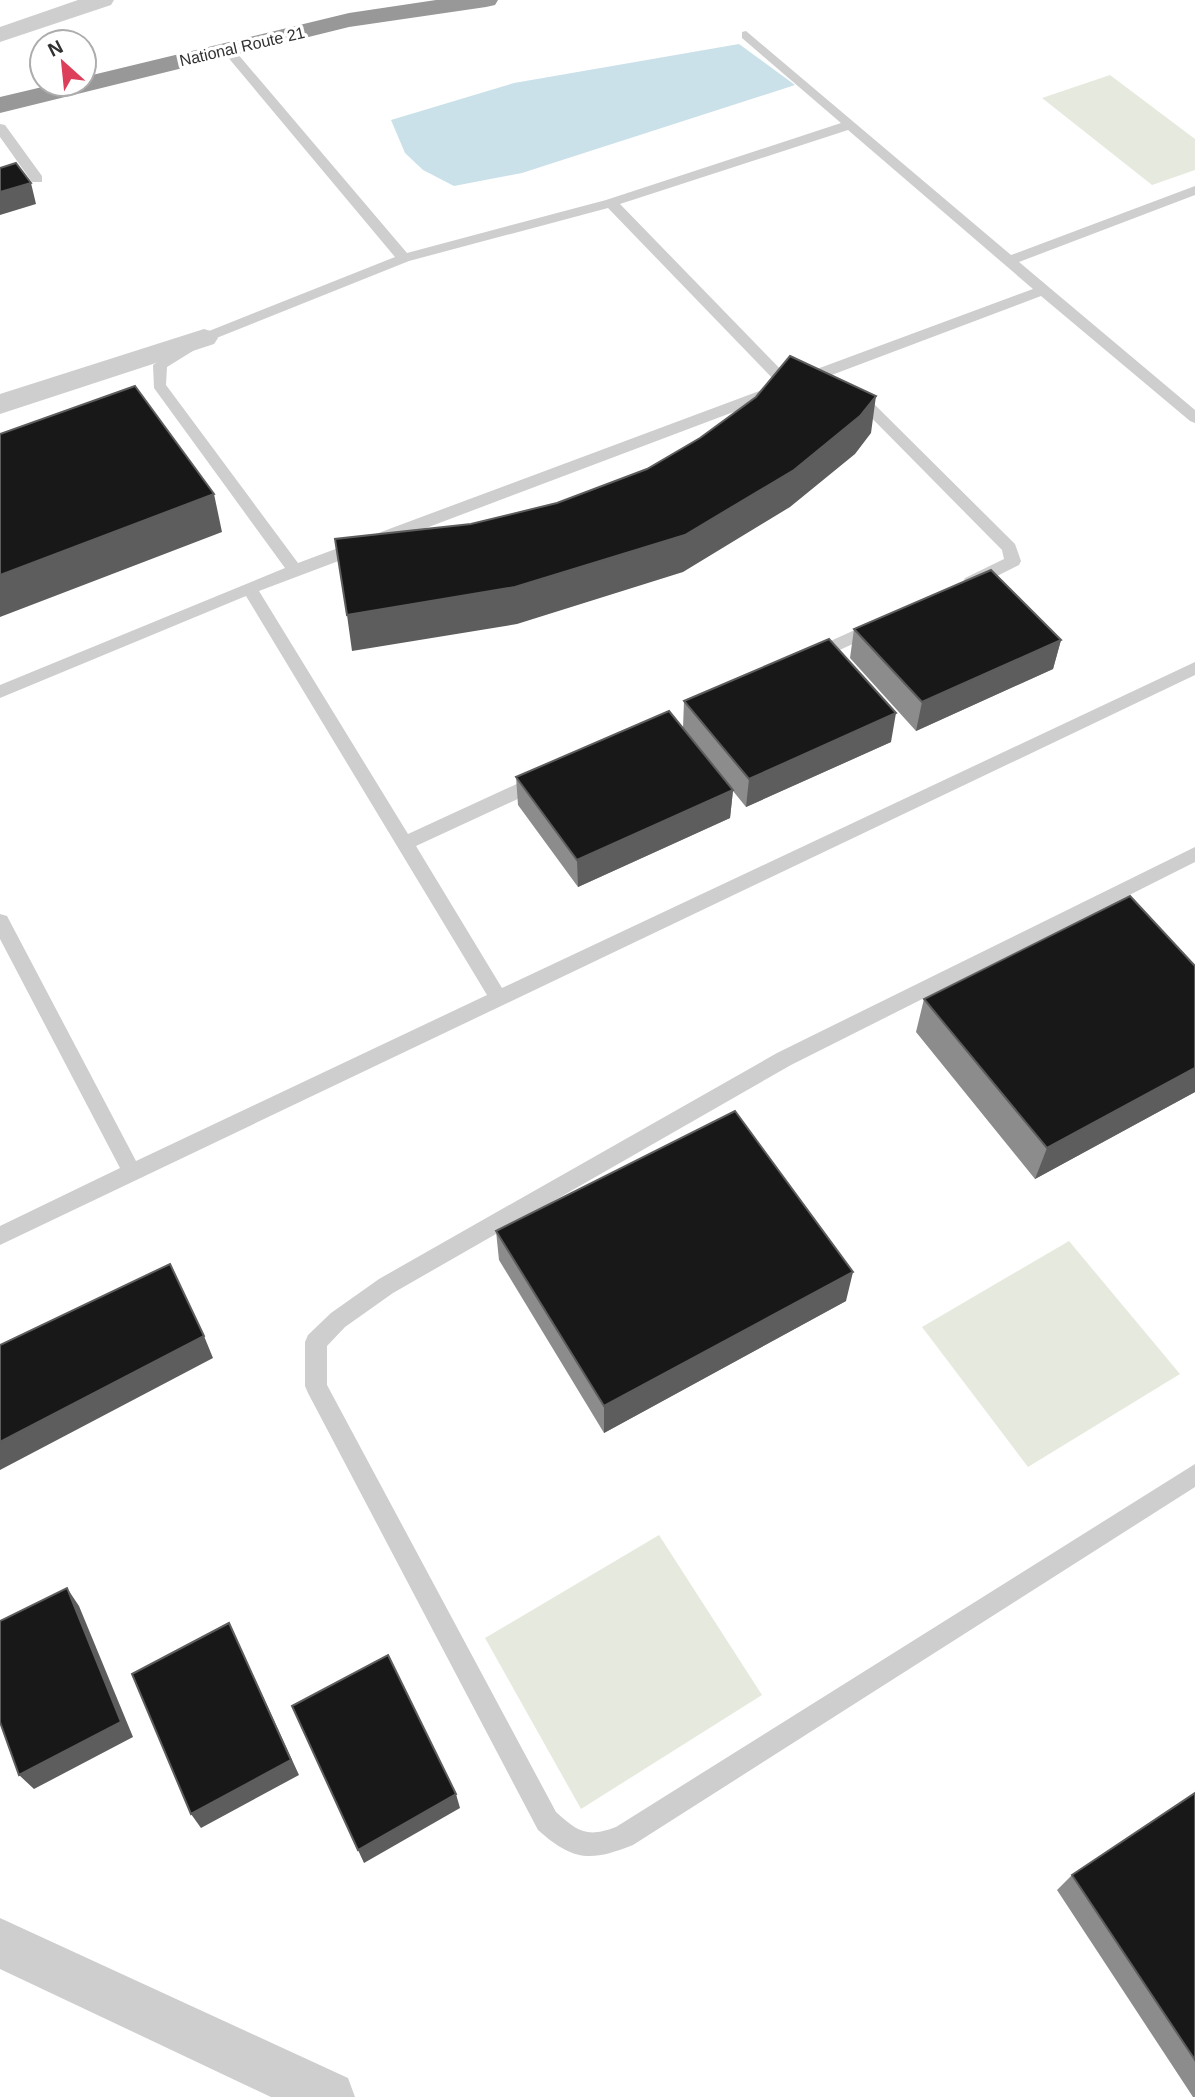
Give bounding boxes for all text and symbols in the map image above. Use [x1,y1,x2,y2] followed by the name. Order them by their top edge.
[178,24,307,69] street label: National Route 21
[28,28,98,98] north arrow
[45,36,66,61] text: N

